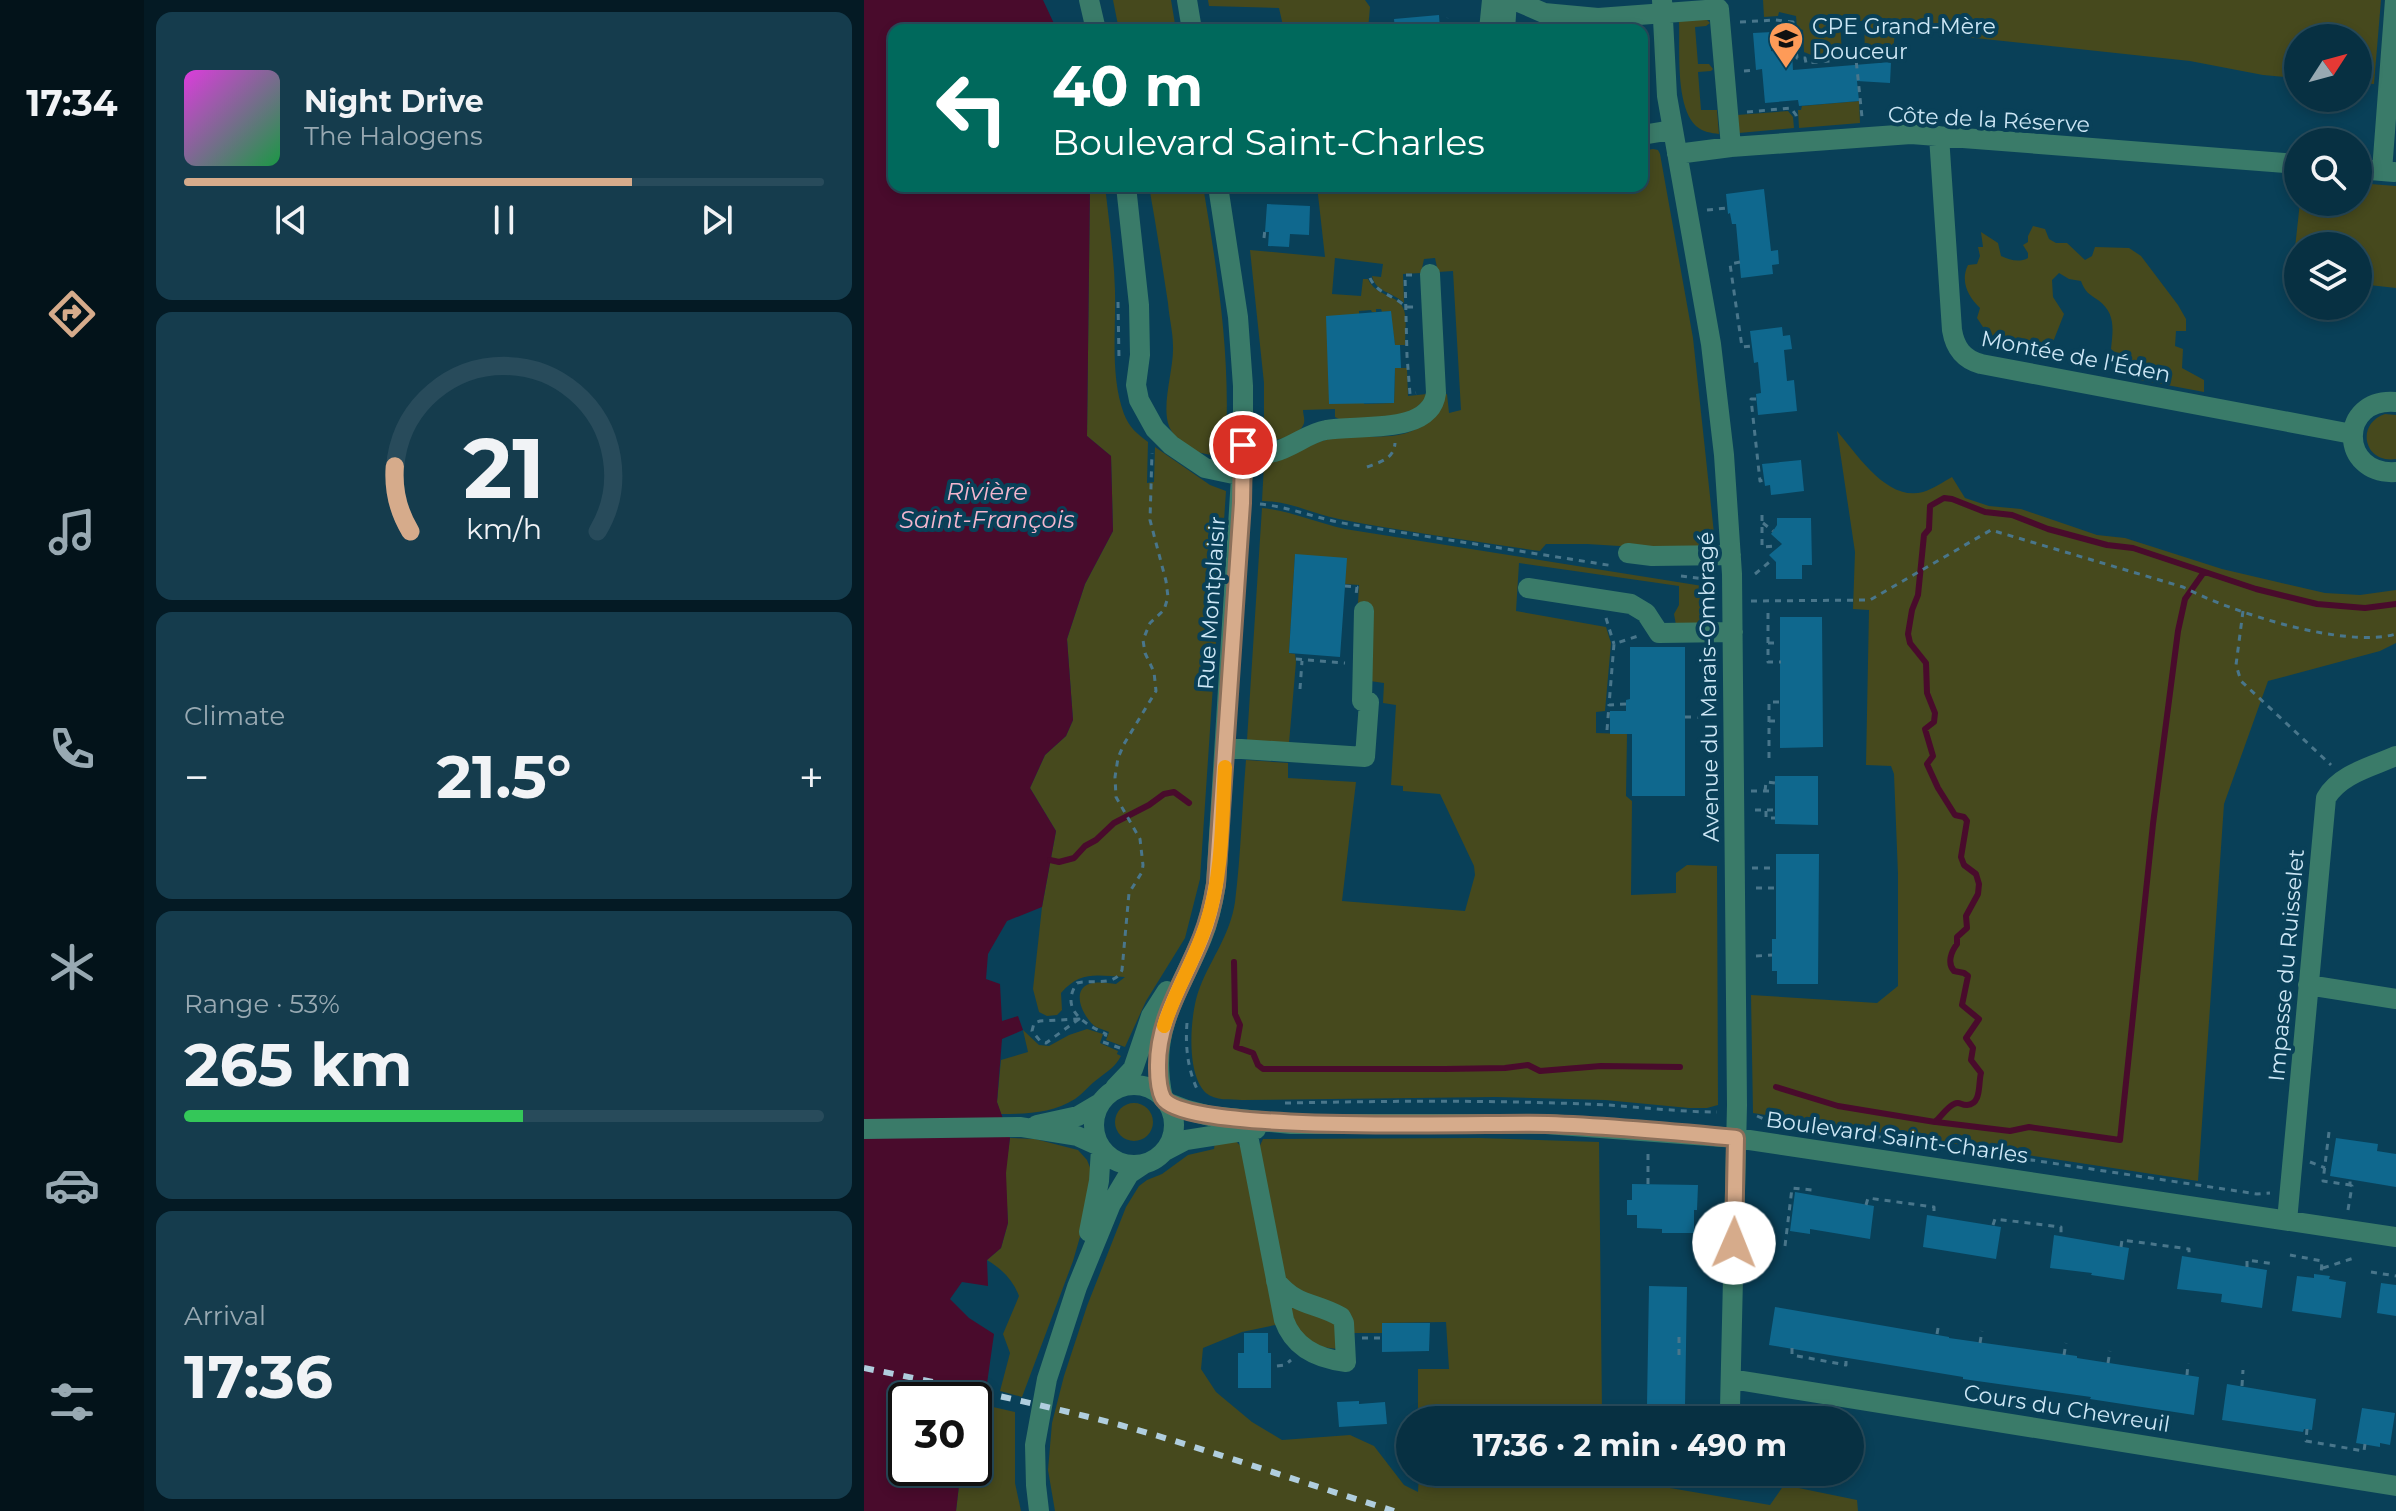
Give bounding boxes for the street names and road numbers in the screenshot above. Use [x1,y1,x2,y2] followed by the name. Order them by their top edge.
[1887,101,2091,138] street label: Côte de la Réserve
[1979,325,2173,388] street label: Montée de l'Éden
[1192,516,1231,691] street label: Rue Montplaisir
[1692,532,1725,842] street label: Avenue du Marais-Ombragé
[2263,848,2310,1082] street label: Impasse du Ruisselet
[1764,1106,2030,1169] street label: Boulevard Saint-Charles
[1962,1379,2172,1438] street label: Cours du Chevreuil

